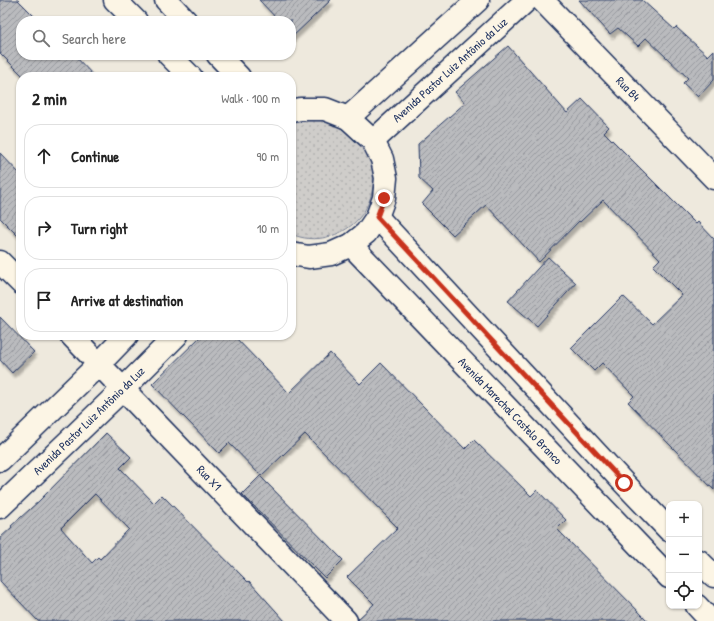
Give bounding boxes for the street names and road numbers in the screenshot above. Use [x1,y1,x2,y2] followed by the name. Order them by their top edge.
[388,13,511,126] street label: Avenida Pastor Luiz Antônio da Luz
[612,73,645,105] street label: Rua B4
[455,353,566,468] street label: Avenida Marechal Castelo Branco
[29,363,148,479] street label: Avenida Pastor Luiz Antônio da Luz
[193,461,226,494] street label: Rua X1

